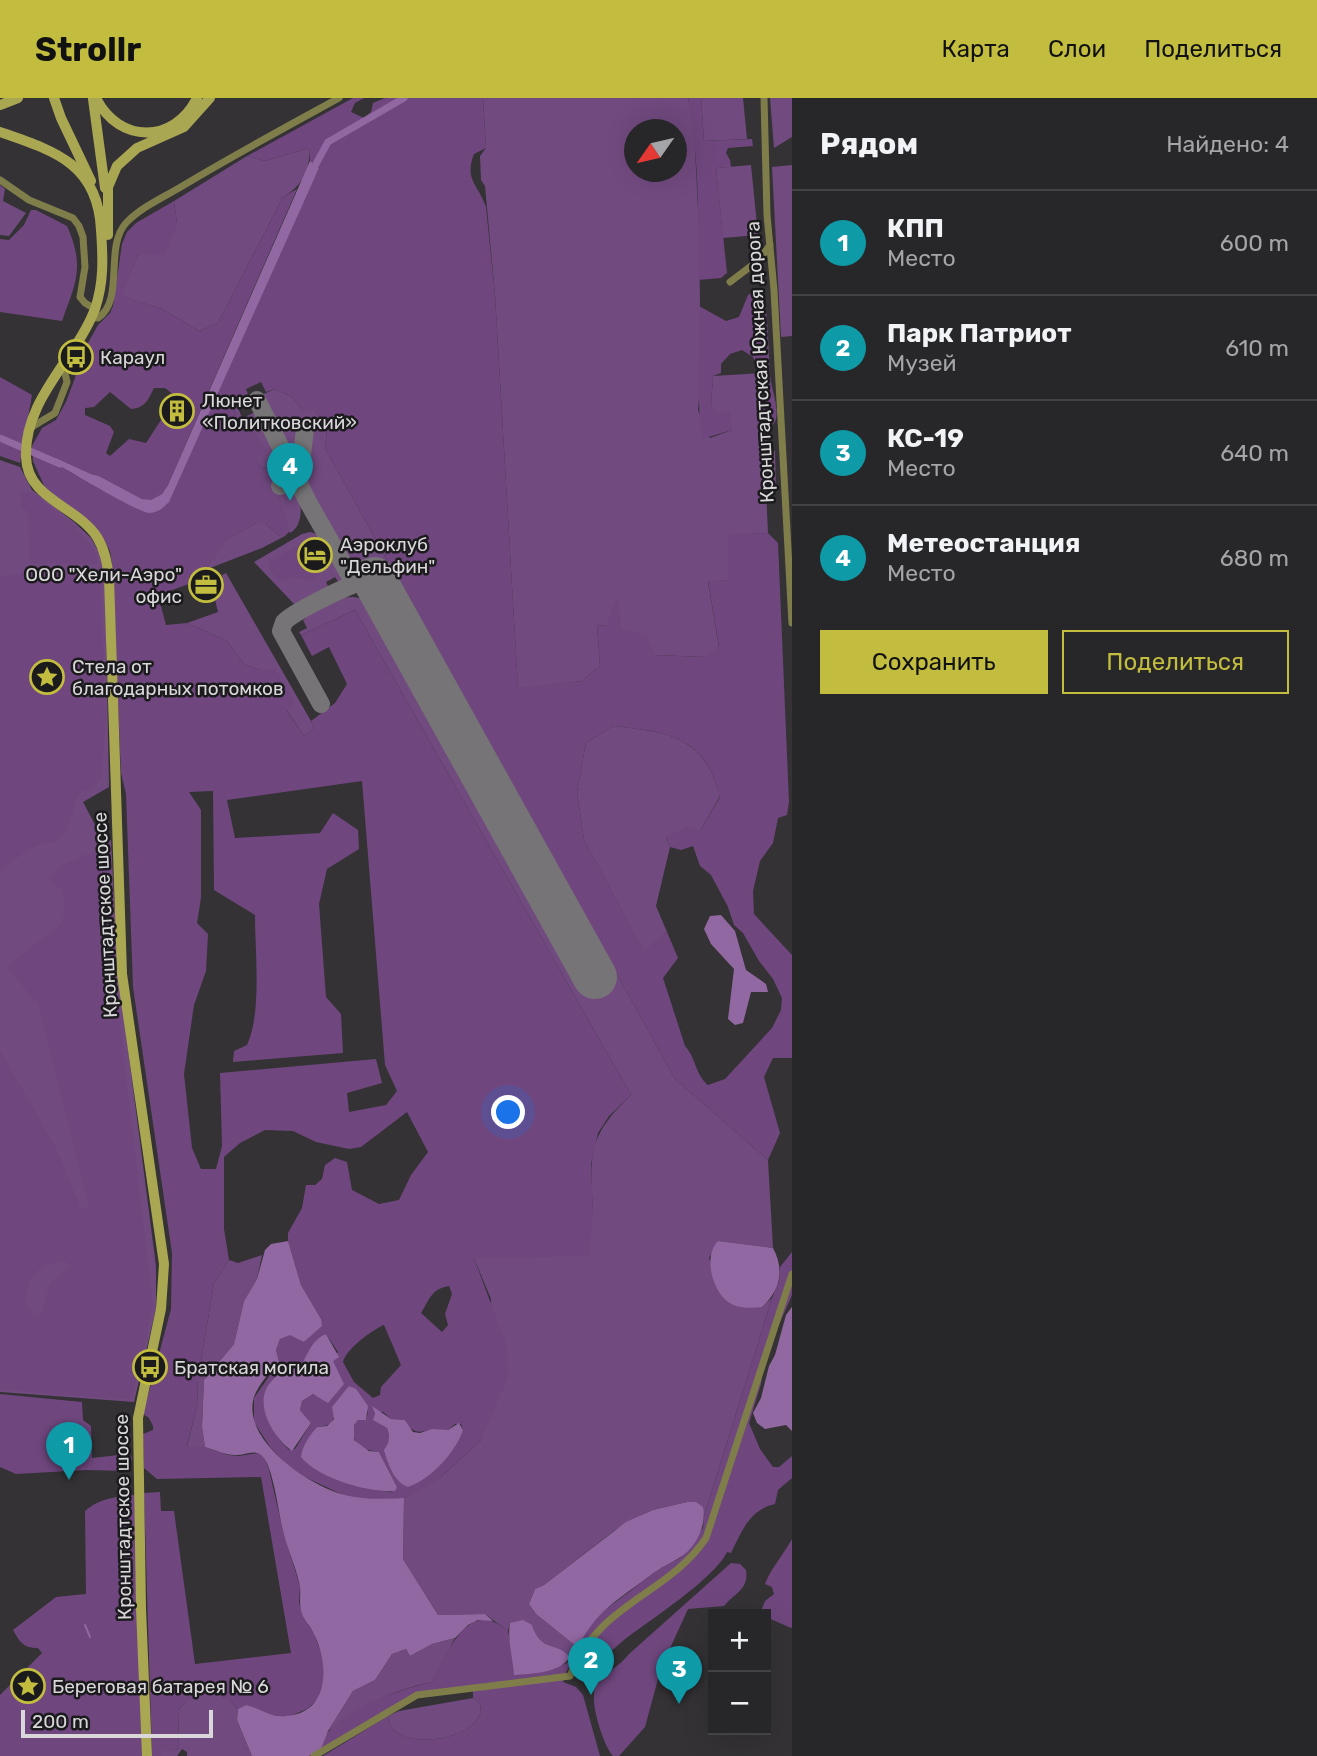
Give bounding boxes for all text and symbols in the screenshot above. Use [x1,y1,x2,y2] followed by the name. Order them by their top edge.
[35,30,141,69] text: Strollr
[941,35,1010,63] text: Карта
[1048,35,1106,63] text: Слои
[1144,35,1282,63] text: Поделиться
[624,119,687,182] north arrow
[820,126,918,162] text: Рядом
[1166,130,1289,158] text: Найдено: 4
[887,213,944,244] text: КПП
[741,221,779,503] street label: Кронштадтская Южная дорога
[837,229,849,257] text: 1
[1220,229,1289,257] text: 600 m
[887,244,956,272] text: Место
[887,318,1072,349] text: Парк Патриот
[836,334,850,362] text: 2
[1225,334,1289,362] text: 610 m
[57,338,95,376] bus stop icon: Караул
[100,346,165,369] place label: Караул
[887,349,957,377] text: Музей
[202,389,357,434] place label: Люнет «Политковский»
[158,392,196,430] building icon: Люнет «Политковский»
[887,423,964,454] text: КС-19
[835,439,851,467] text: 3
[1220,439,1289,467] text: 640 m
[267,443,313,501] pin: 4
[887,454,956,482] text: Место
[887,528,1080,559] text: Метеостанция
[340,533,435,578] place label: Аэроклуб "Дельфин"
[296,536,334,574] hotel icon: Аэроклуб "Дельфин"
[835,544,851,572] text: 4
[1220,544,1289,572] text: 680 m
[887,559,956,587] text: Место
[25,563,182,608] place label: ООО "Хели-Аэро" офис
[187,566,225,604] office icon: ООО "Хели-Аэро" офис
[820,630,1048,694] button: Сохранить
[1062,630,1289,694] button: Поделиться
[72,655,284,700] place label: Стела от благодарных потомков
[28,658,66,696] place icon: Стела от благодарных потомков
[88,811,122,1019] street label: Кронштадтское шоссе
[491,1095,525,1129] your location
[131,1348,169,1386] bus stop icon: Братская могила
[174,1356,329,1379] place label: Братская могила
[110,1414,136,1620] street label: Кронштадтское шоссе
[46,1422,92,1480] pin: 1
[708,1609,771,1735] map controls
[708,1609,771,1672] button: +
[568,1637,614,1695] pin: 2
[656,1646,702,1704] pin: 3
[9,1667,47,1705] place icon: Береговая батарея № 6
[708,1672,771,1735] button: −
[52,1675,269,1698] place label: Береговая батарея № 6
[21,1707,214,1739] scale bar
[32,1710,89,1733] text: 200 m

